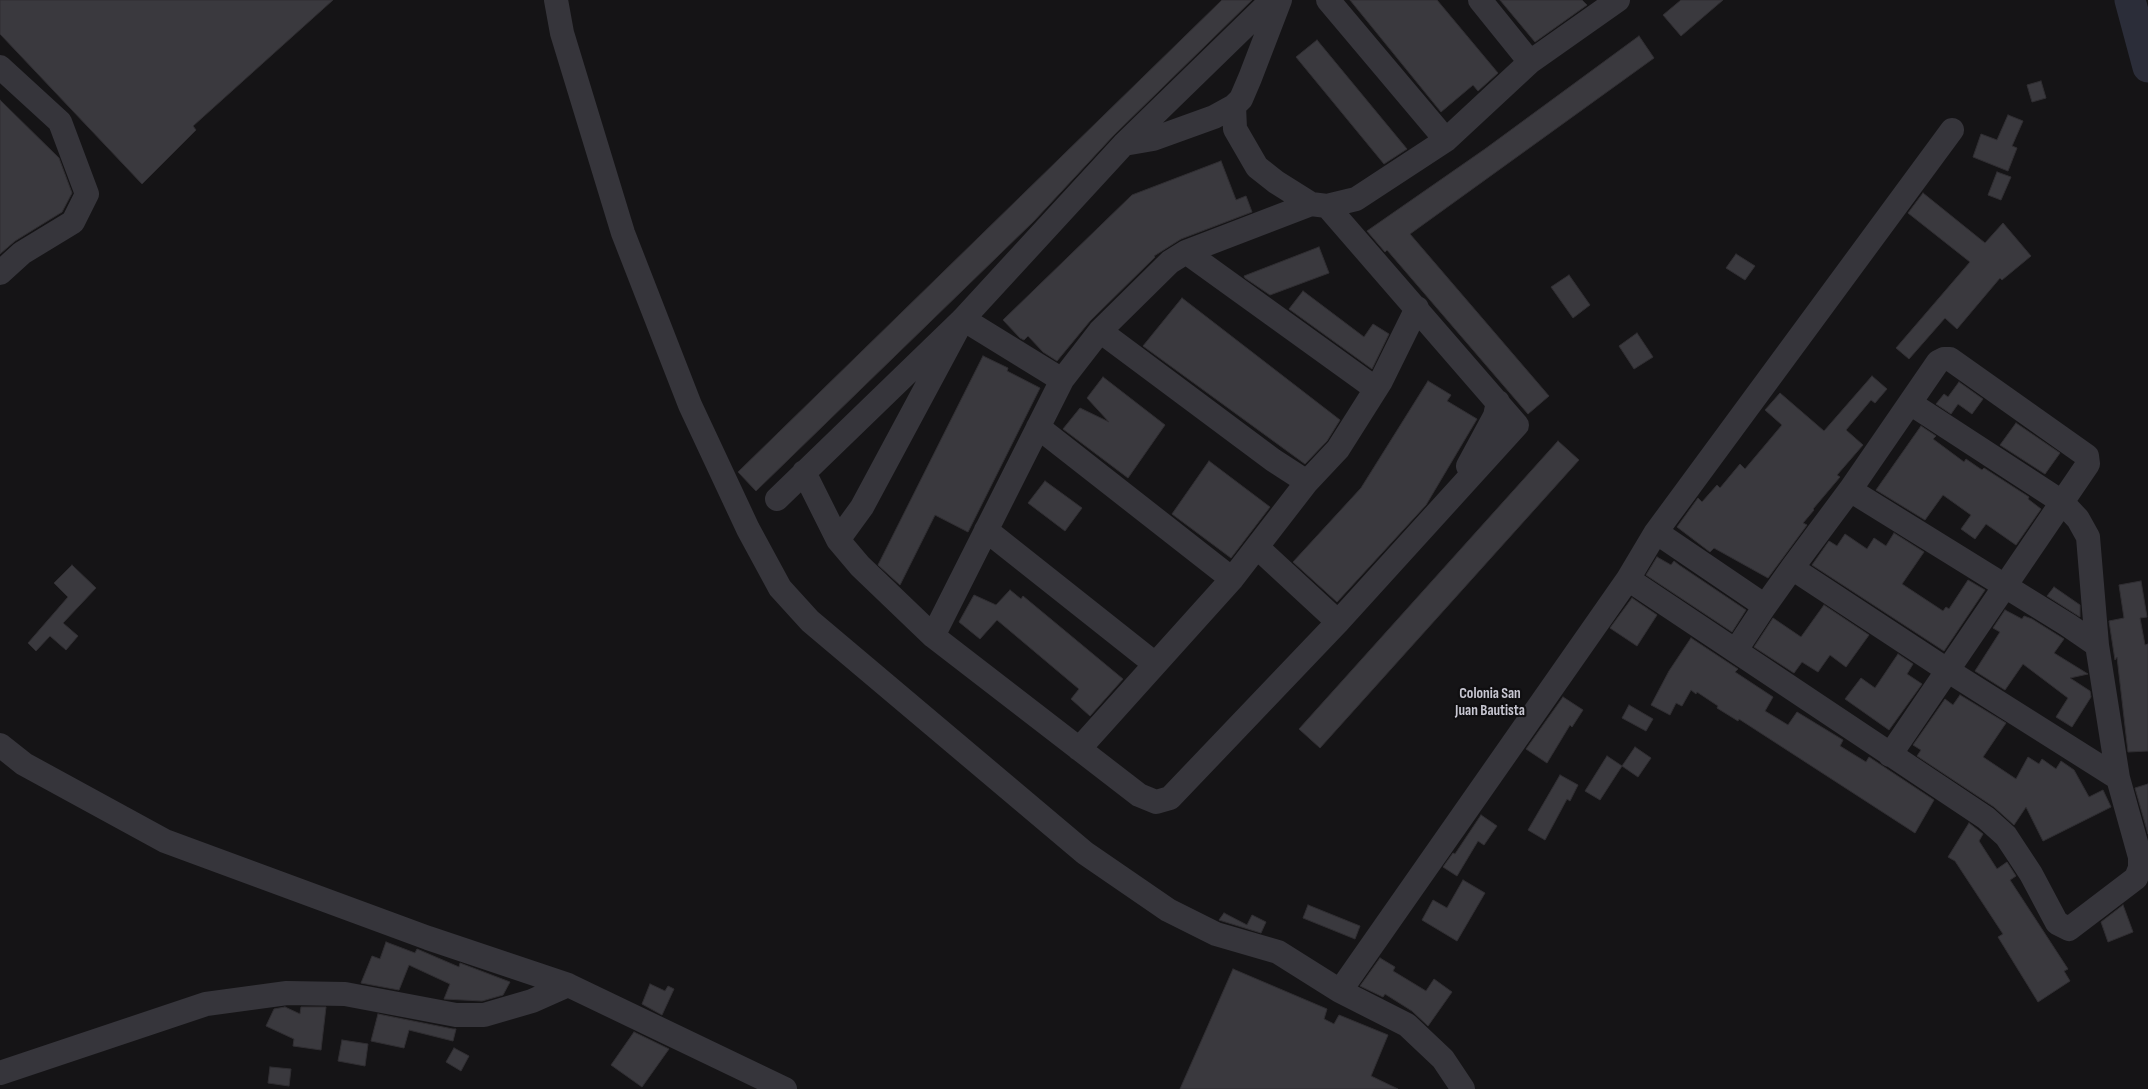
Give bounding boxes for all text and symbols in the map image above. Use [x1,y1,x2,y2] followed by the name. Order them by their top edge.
[1455,685,1525,720] district label: Colonia San Juan Bautista

